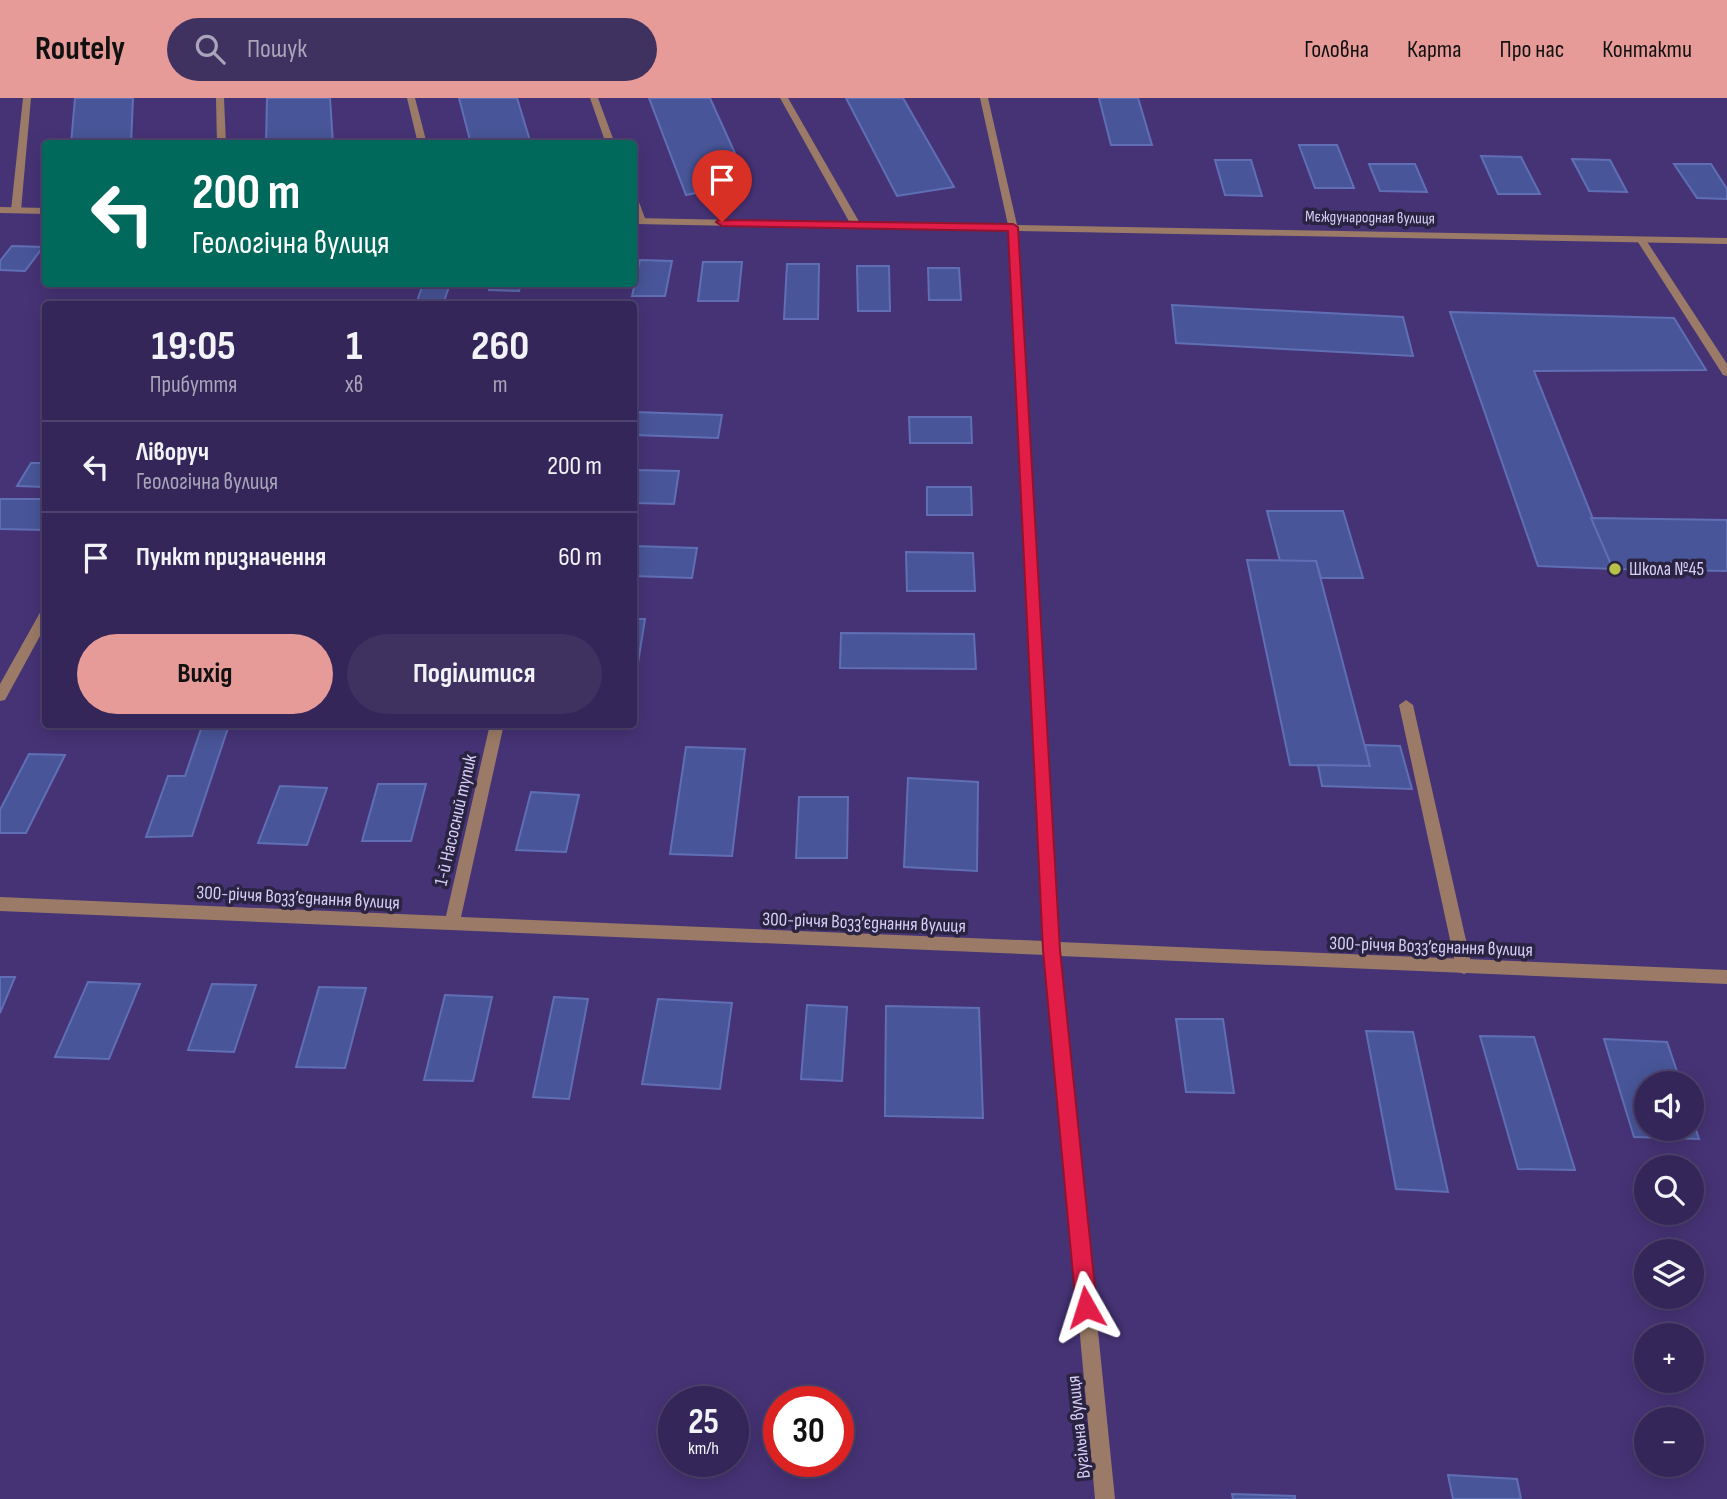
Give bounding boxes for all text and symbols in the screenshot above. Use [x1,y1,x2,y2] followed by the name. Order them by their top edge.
[167,18,657,81] search box
[35,29,125,69] text: Routely
[191,30,229,68] icon: search
[247,34,307,65] text: Пошук
[1304,35,1369,64] text: Головна
[1407,35,1461,64] text: Карта
[1499,35,1564,64] text: Про нас
[1602,35,1692,64] text: Контакти
[692,150,752,222] pin
[703,161,741,199] icon: arrive
[192,164,300,223] text: 200 m
[77,168,168,259] icon: left
[1305,207,1435,229] street label: Мєждународная вулиця
[192,224,390,263] text: Геологічна вулиця
[151,321,236,372] text: 19:05
[346,321,362,372] text: 1
[471,321,529,372] text: 260
[150,371,237,399] text: Прибуття
[345,371,363,399] text: хв
[493,371,508,399] text: m
[136,437,209,468] text: Ліворуч
[77,448,115,486] icon: left
[547,451,602,482] text: 200 m
[136,468,278,496] text: Геологічна вулиця
[77,539,115,577] icon: arrive
[136,542,326,573] text: Пункт призначення
[558,542,602,573] text: 60 m
[1629,558,1704,581] place label: Школа №45
[1607,561,1623,577] marker: Школа №45
[77,634,333,714] button: Вихід
[347,634,602,714] button: Поділитися
[430,751,482,888] street label: 1-й Насосний тупик
[196,881,400,915] street label: 300-річчя Возз’єднання вулиця
[762,908,966,938] street label: 300-річчя Возз’єднання вулиця
[1329,932,1533,962] street label: 300-річчя Возз’єднання вулиця
[1634,1071,1704,1477] map controls
[1634,1071,1704,1141] button: sound
[1634,1155,1704,1225] button: search
[1634,1239,1704,1309] button: layers
[1049,1270,1123,1344] position arrow
[1634,1323,1704,1393] button: +
[1062,1374,1096,1480] street label: Вугільна вулиця
[763,1386,854,1477] speed limit sign: 30
[688,1401,719,1444] text: 25
[1634,1407,1704,1477] button: −
[688,1438,719,1459] text: km/h

